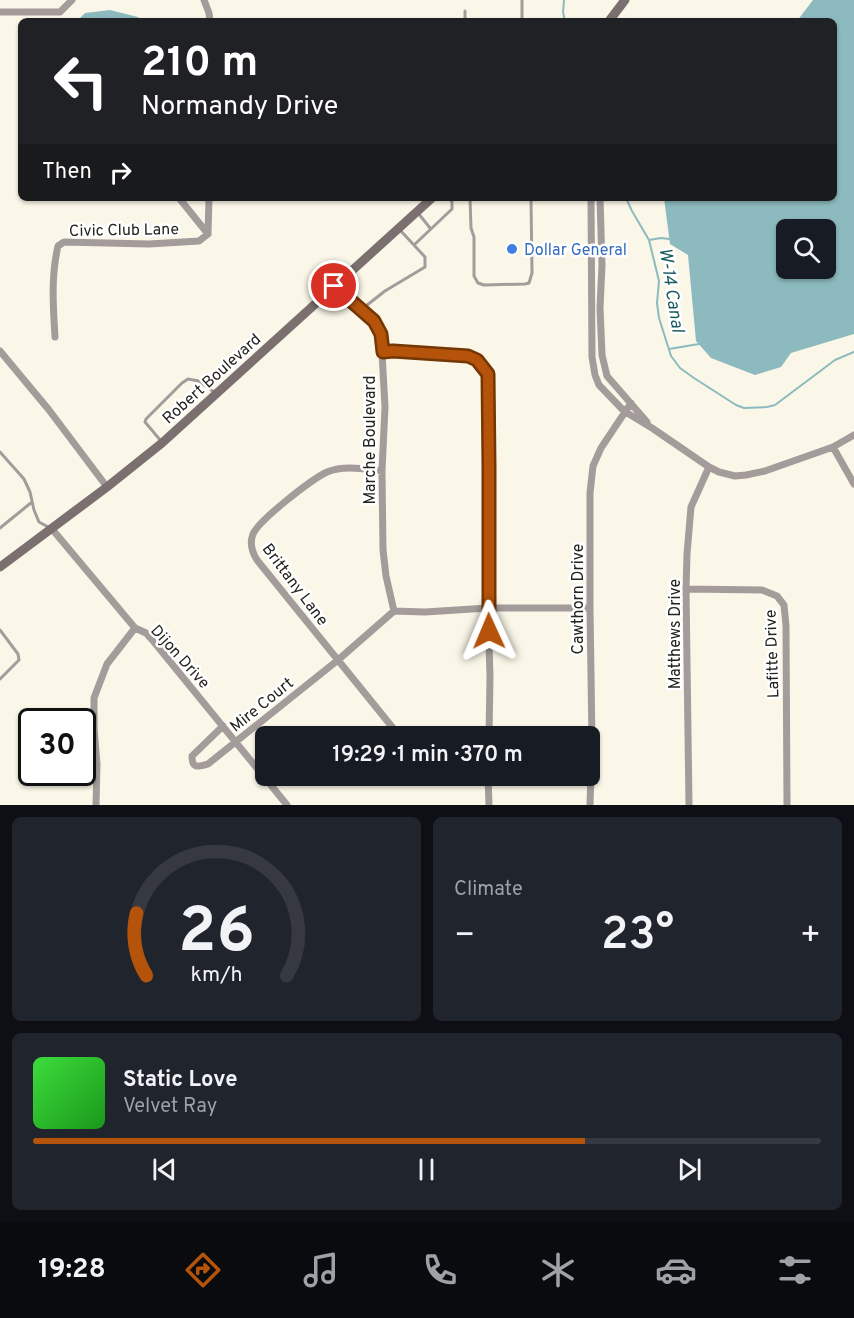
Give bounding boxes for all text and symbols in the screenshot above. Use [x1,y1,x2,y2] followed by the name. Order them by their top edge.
[141,38,258,91] text: 210 m
[42,42,120,120] icon: left
[141,90,338,124] text: Normandy Drive
[104,156,137,189] icon: right
[42,159,92,186] text: Then
[776,219,836,279] map controls
[776,219,836,279] button: search
[69,220,179,242] street label: Civic Club Lane
[524,241,627,261] place label: Dollar General
[505,242,519,256] marker: Dollar General
[652,246,689,336] water label: W-14 Canal
[308,260,359,311] pin
[317,269,350,302] icon: arrive
[159,330,266,429] street label: Robert Boulevard
[361,376,381,504] street label: Marche Boulevard
[257,540,332,630] street label: Brittany Lane
[569,544,589,654] street label: Cawthorn Drive
[666,579,686,689] street label: Matthews Drive
[457,599,521,663] position arrow
[761,609,785,699] street label: Lafitte Drive
[146,621,213,693] street label: Dijon Drive
[226,674,298,737] street label: Mire Court
[18,708,96,786] speed limit sign: 30
[332,742,523,769] text: 19:29 · 1 min · 370 m
[454,877,523,903] text: Climate
[178,895,255,974] text: 26
[601,908,674,965] text: 23°
[454,916,475,958] text: −
[800,916,821,958] text: +
[190,962,243,989] text: km/h
[123,1067,237,1094] text: Static Love
[123,1094,217,1120] text: Velvet Ray
[148,1153,181,1186] icon: previous
[410,1153,443,1186] icon: pause
[673,1153,706,1186] icon: next
[182,1249,224,1291] icon: directions
[300,1249,342,1291] icon: music
[419,1249,461,1291] icon: phone
[537,1249,579,1291] icon: climate
[655,1249,697,1291] icon: car
[774,1249,816,1291] icon: filters
[38,1253,106,1287] text: 19:28

